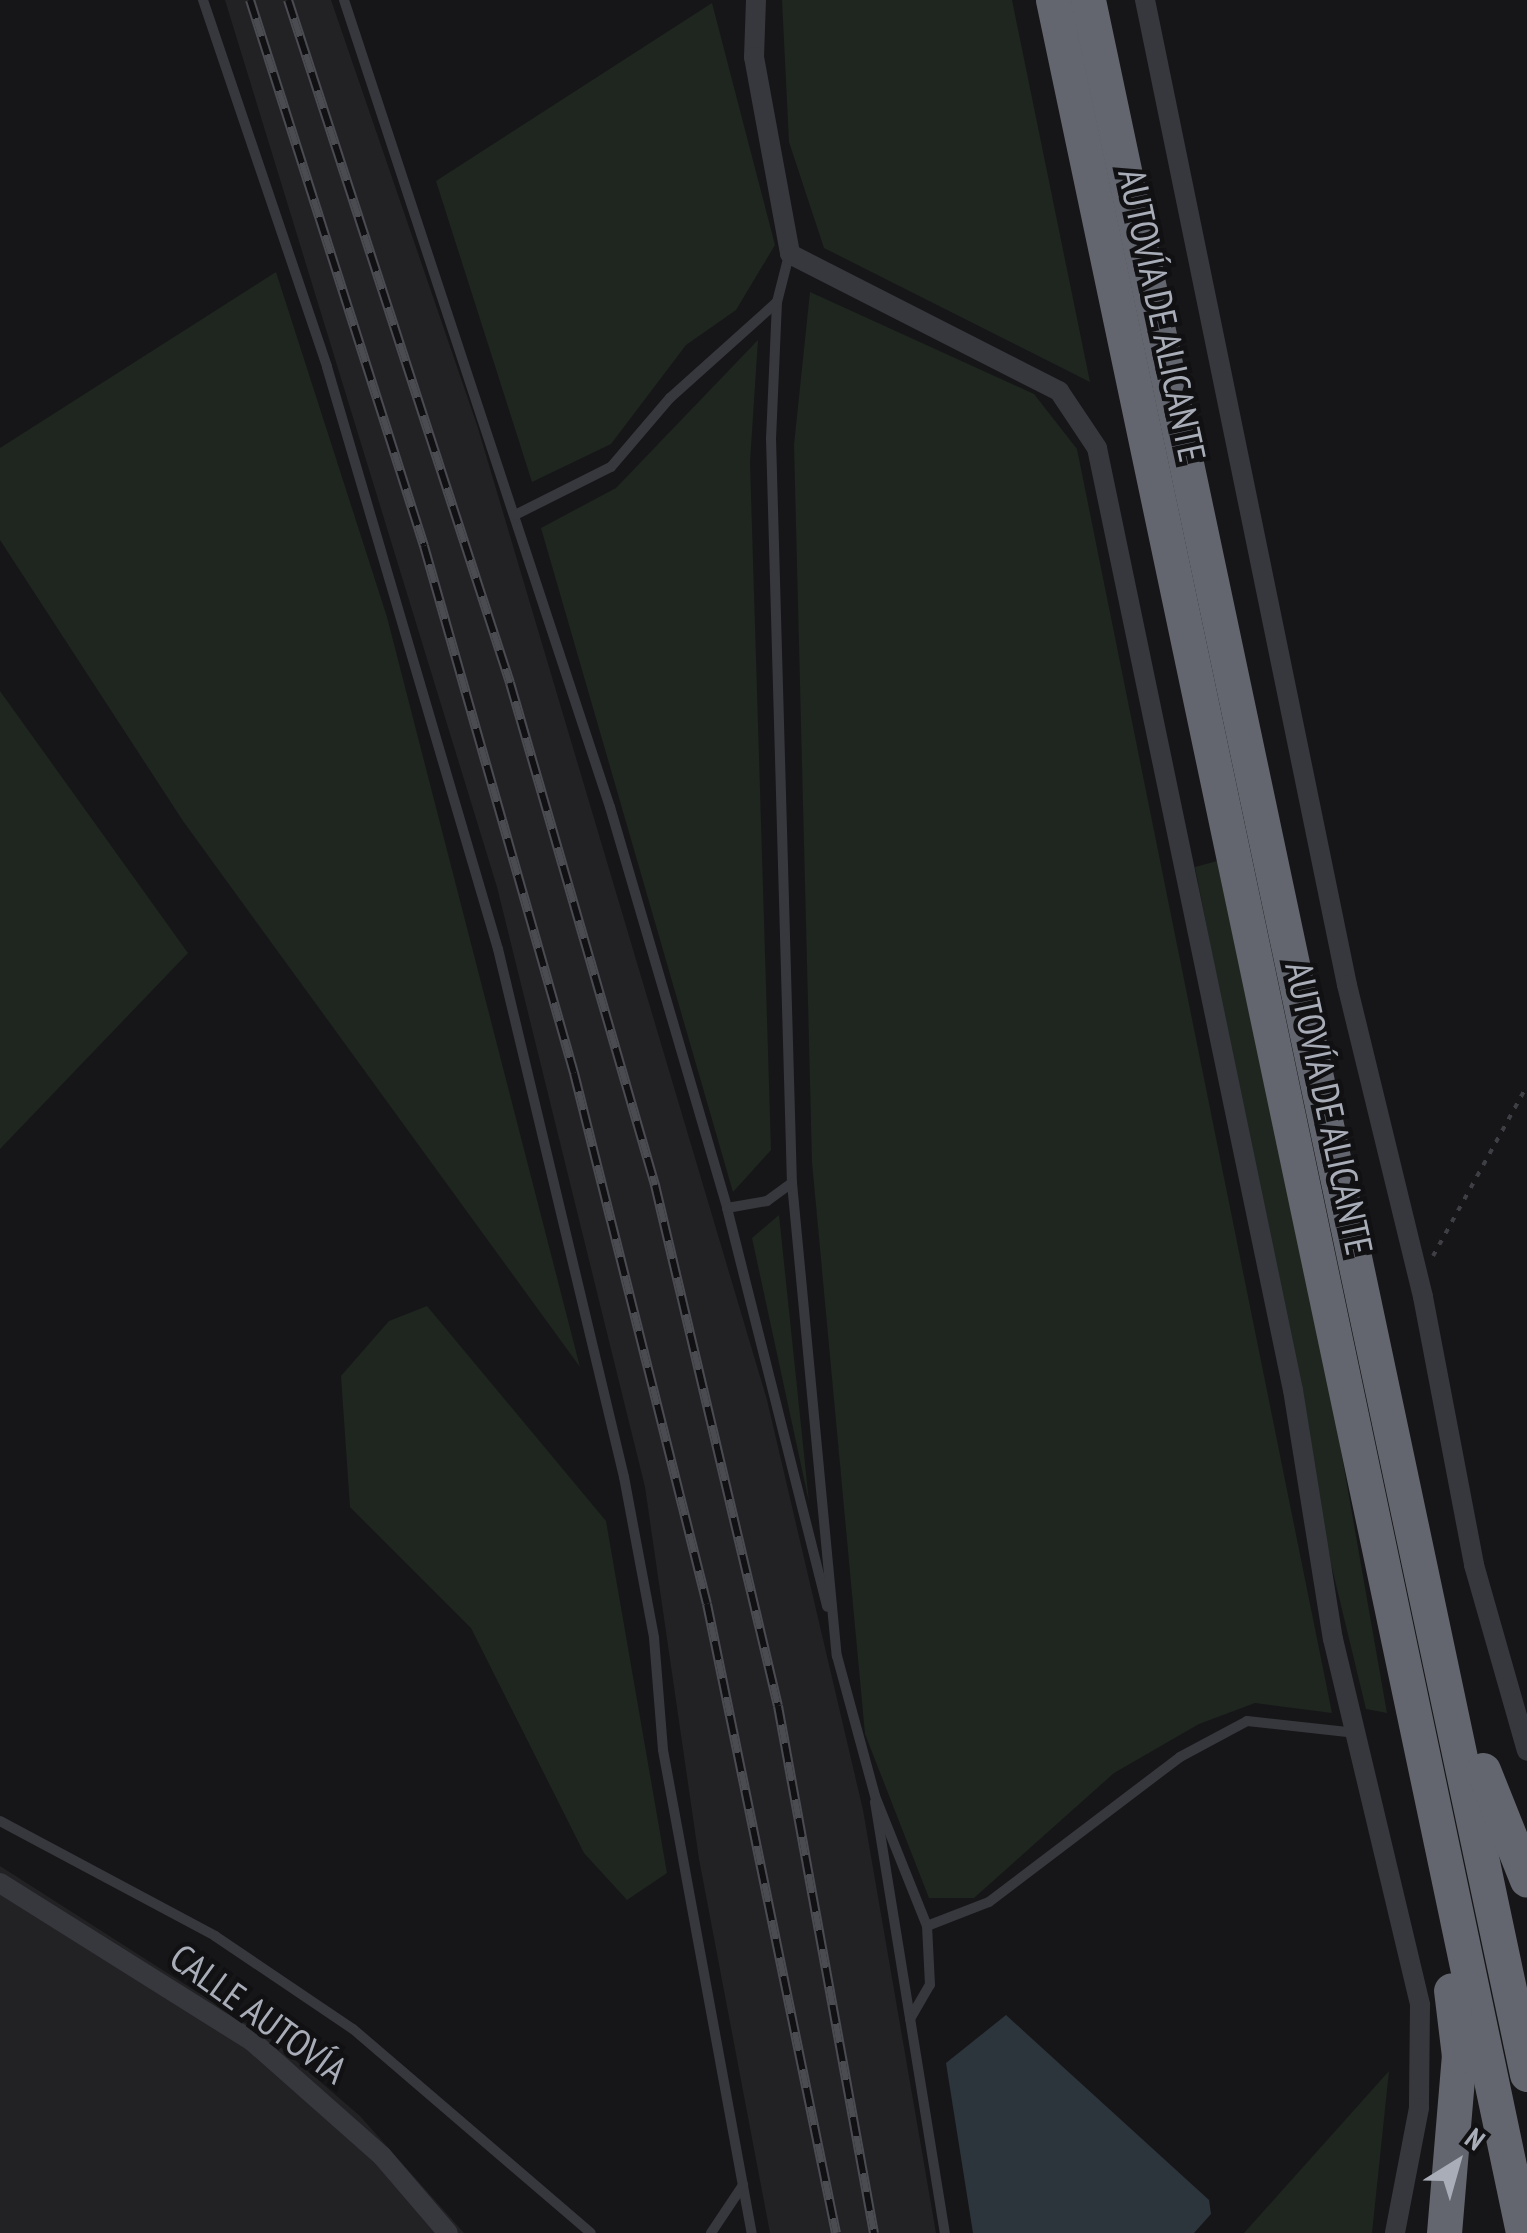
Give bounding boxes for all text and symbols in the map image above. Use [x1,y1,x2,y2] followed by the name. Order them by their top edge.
[1109,163,1217,467] street label: AUTOVÍA DE ALICANTE
[1276,956,1384,1260] street label: AUTOVÍA DE ALICANTE
[161,1933,357,2093] street label: CALLE AUTOVÍA
[1407,2113,1507,2213] north arrow
[1458,2119,1493,2158] text: N

